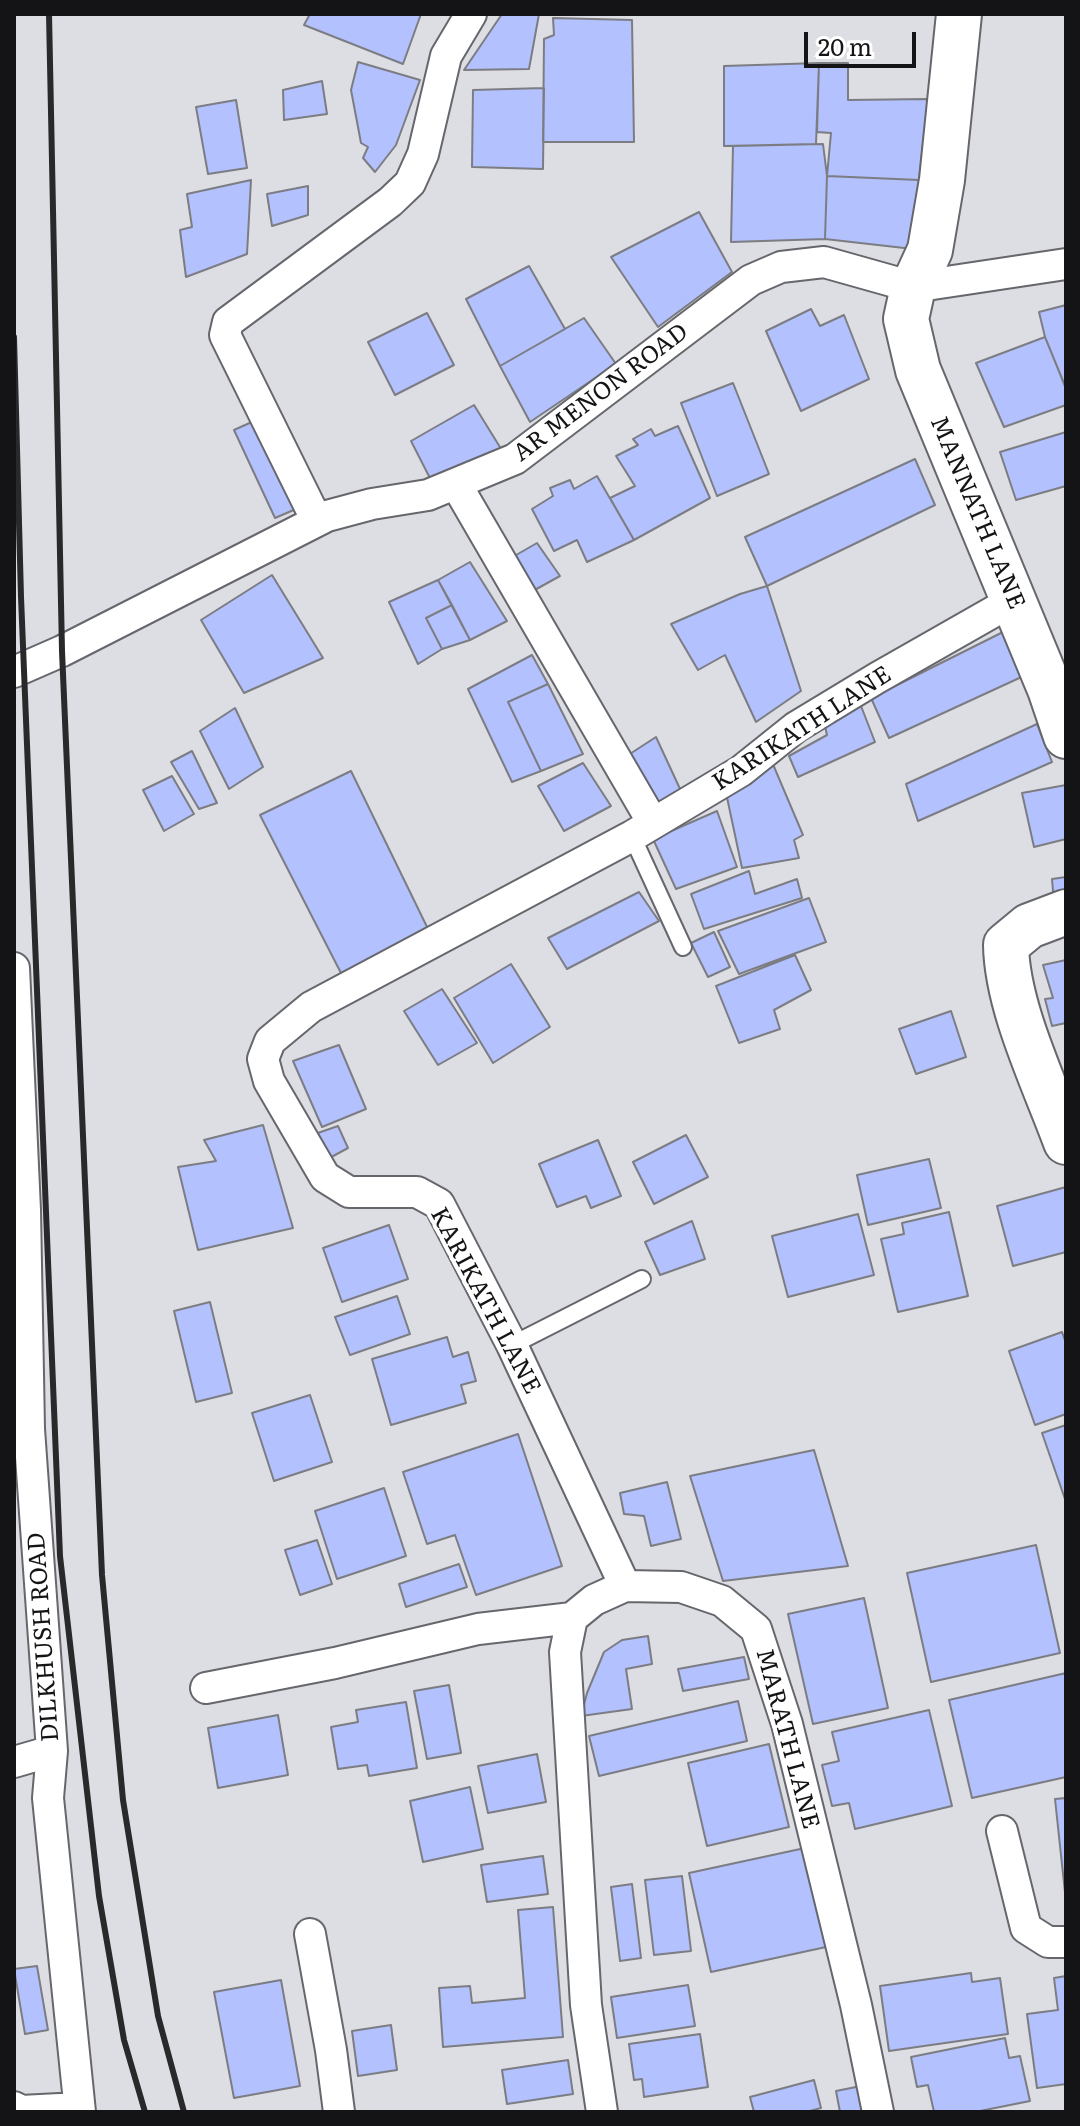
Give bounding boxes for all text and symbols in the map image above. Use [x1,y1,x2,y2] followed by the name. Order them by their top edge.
[808,16,920,66] scale bar
[818,28,872,63] text: 20 m
[508,318,694,468] street label: AR MENON ROAD
[923,412,1031,614] street label: MANNATH LANE
[707,661,897,797] street label: KARIKATH LANE
[424,1203,546,1399] street label: KARIKATH LANE
[22,1531,66,1743] street label: DILKHUSH ROAD
[749,1646,825,1832] street label: MARATH LANE

